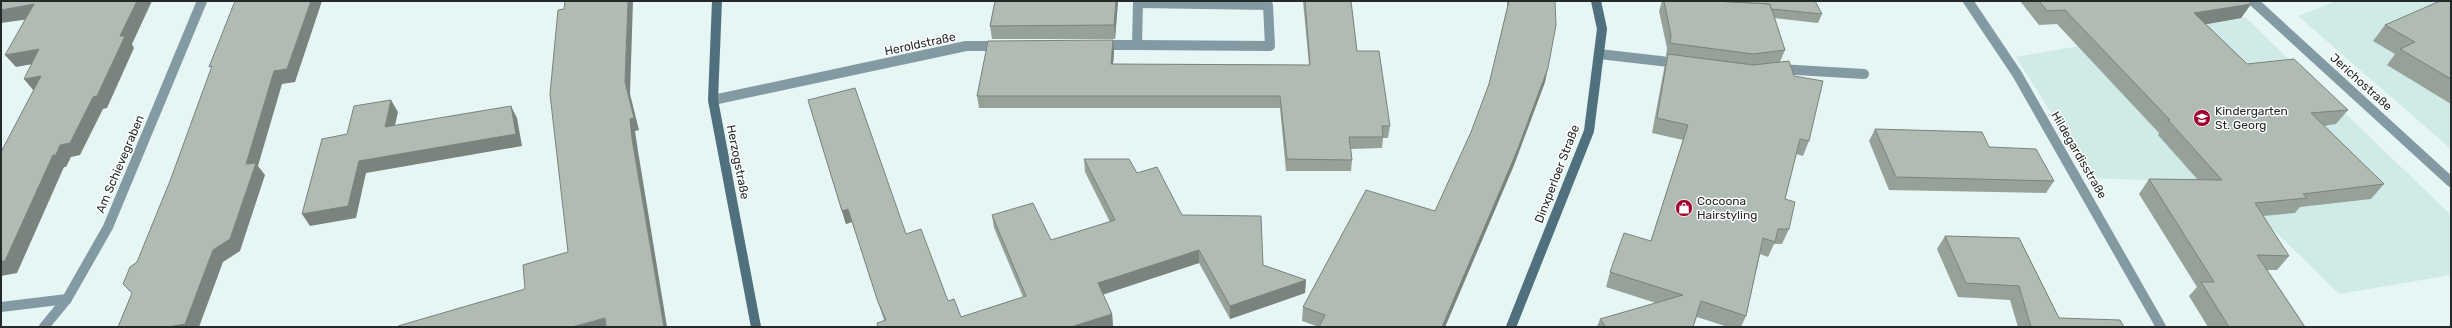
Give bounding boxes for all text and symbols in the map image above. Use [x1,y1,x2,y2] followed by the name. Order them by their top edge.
[883,30,957,58] street label: Heroldstraße
[2327,51,2395,114] street label: Jerichostraße
[2215,104,2288,132] place label: Kindergarten St. Georg
[2192,108,2212,128] school or university icon: Kindergarten St. Georg
[2048,109,2110,201] street label: Hildegardisstraße
[93,113,147,215] street label: Am Schievegraben
[1532,123,1582,225] street label: Dinxperloer Straße
[724,124,752,201] street label: Herzogstraße
[1697,194,1757,222] place label: Cocoona Hairstyling
[1674,198,1694,218] shop icon: Cocoona Hairstyling

